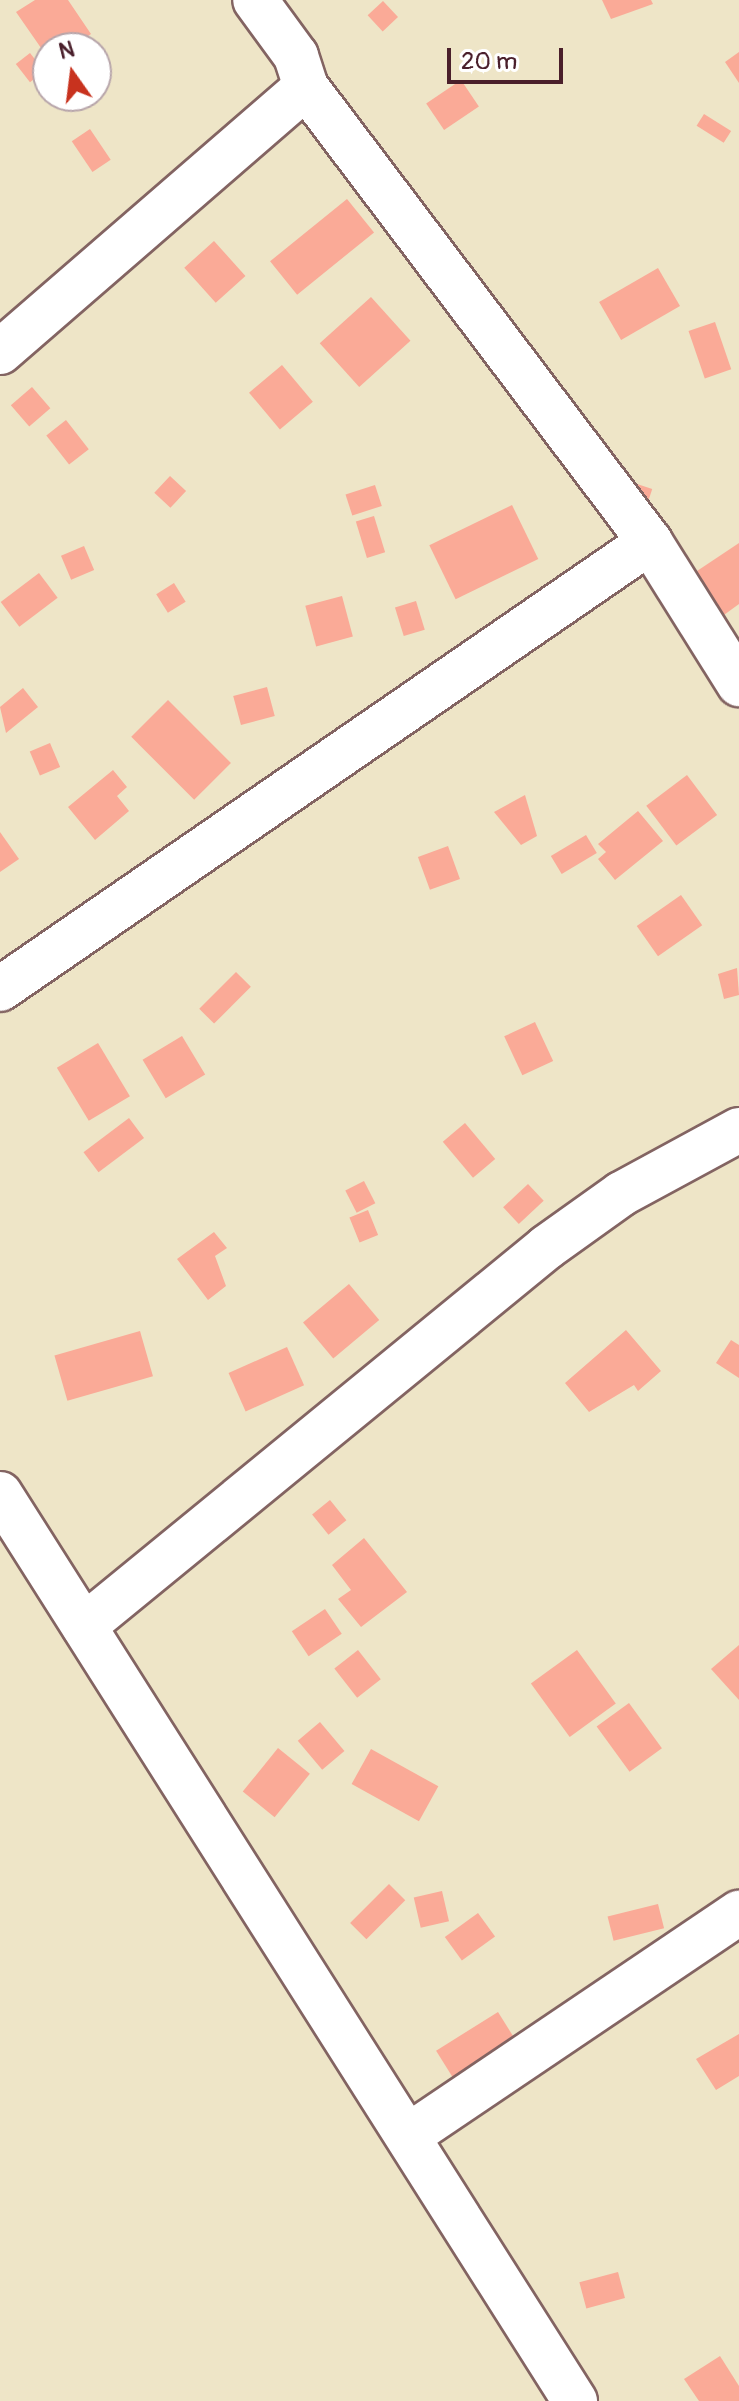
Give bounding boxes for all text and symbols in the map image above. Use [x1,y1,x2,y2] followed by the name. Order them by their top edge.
[32,32,112,112] north arrow
[451,32,567,82] scale bar
[56,35,77,66] text: N
[461,47,517,76] text: 20 m

